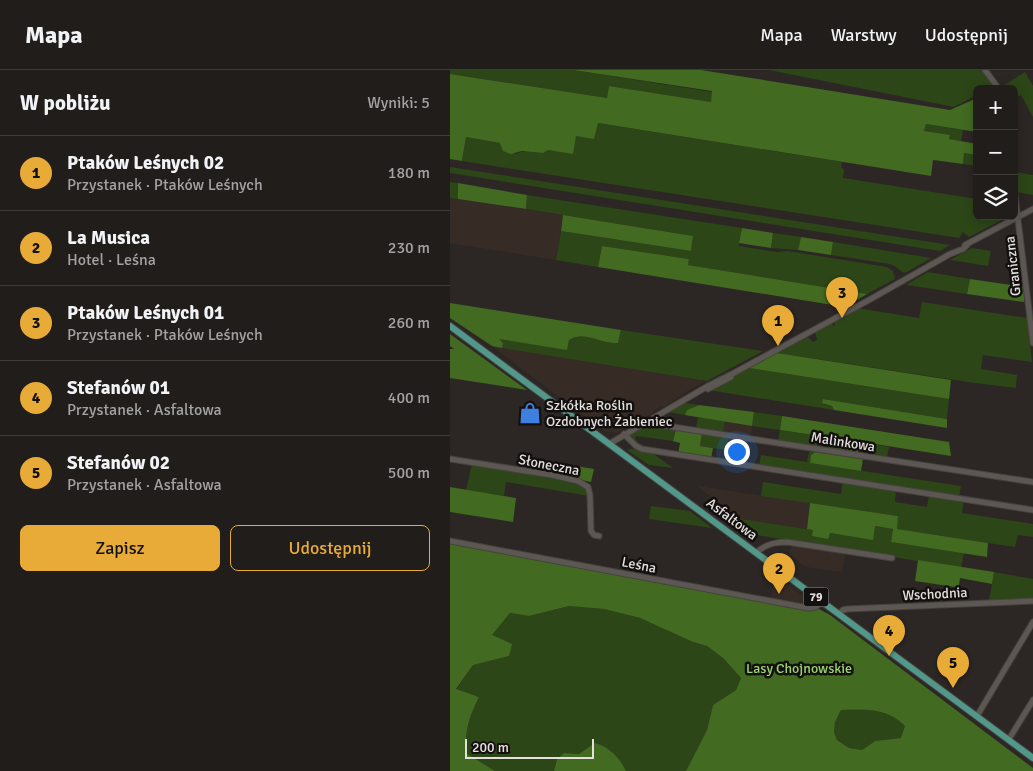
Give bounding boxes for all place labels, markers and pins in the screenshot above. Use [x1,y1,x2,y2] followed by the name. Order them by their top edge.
[826,277,858,318] pin: 3
[762,305,794,346] pin: 1
[546,397,673,430] place label: Szkółka Roślin Ozdobnych Żabieniec
[517,400,543,426] shop icon: Szkółka Roślin Ozdobnych Żabieniec
[763,553,795,594] pin: 2
[873,615,905,656] pin: 4
[937,647,969,688] pin: 5

